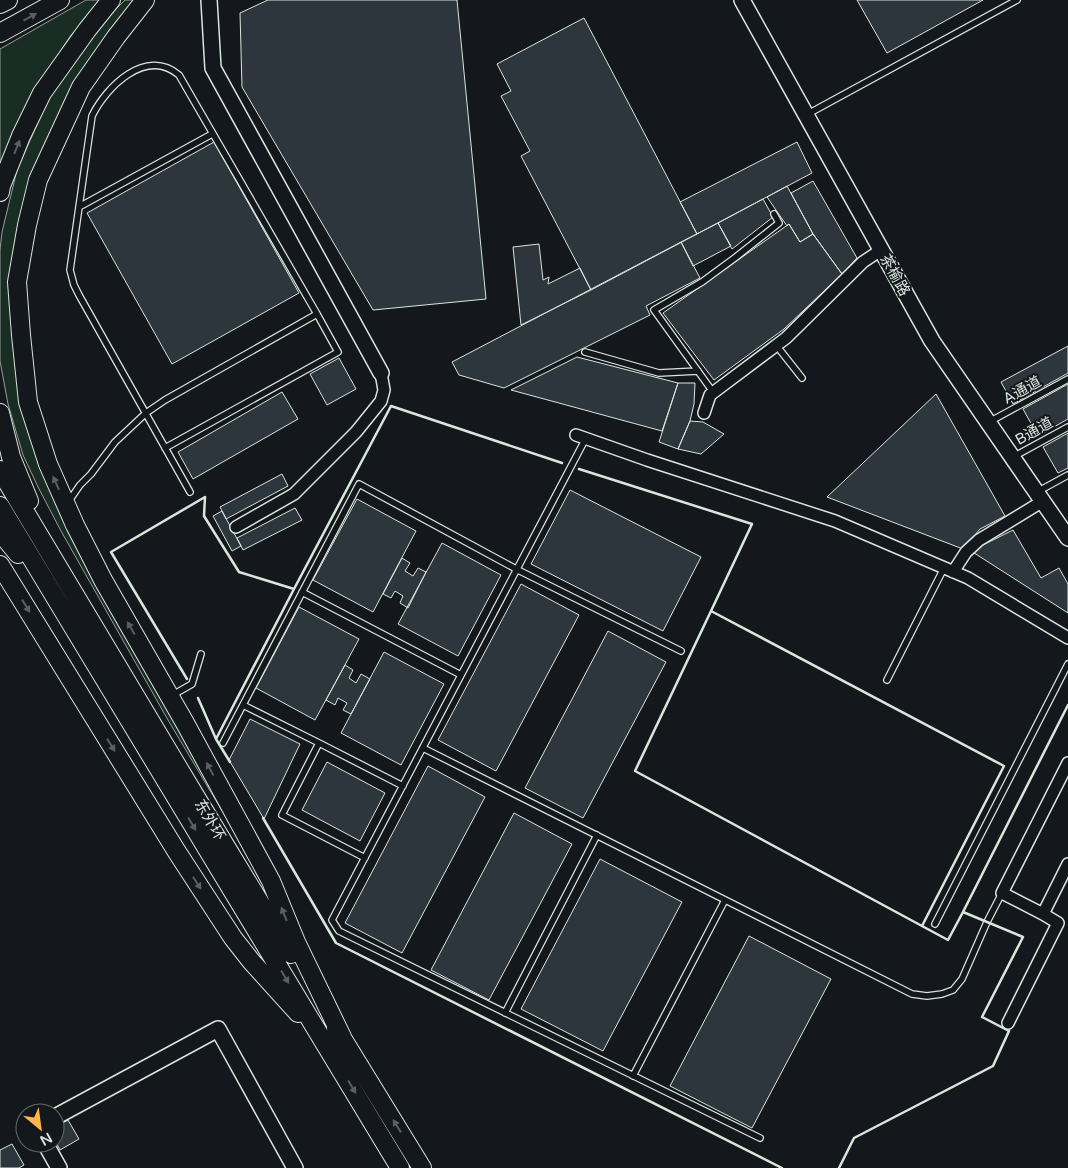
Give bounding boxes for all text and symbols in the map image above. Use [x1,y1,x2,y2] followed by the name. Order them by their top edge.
[23,12,37,21] one-way arrow
[14,139,21,154] one-way arrow
[876,251,914,299] street label: 茶榆路
[1000,372,1044,408] street label: A通道
[1012,413,1056,449] street label: B通道
[52,476,60,490] one-way arrow
[21,600,30,613] one-way arrow
[126,621,135,634] one-way arrow
[106,738,115,751] one-way arrow
[206,762,214,777] one-way arrow
[191,796,229,844] street label: 东外环
[187,817,196,830] one-way arrow
[192,876,201,889] one-way arrow
[280,906,288,921] one-way arrow
[281,971,290,984] one-way arrow
[347,1081,356,1094] one-way arrow
[15,1103,65,1153] north arrow
[392,1120,401,1133] one-way arrow
[37,1129,55,1149] text: N

